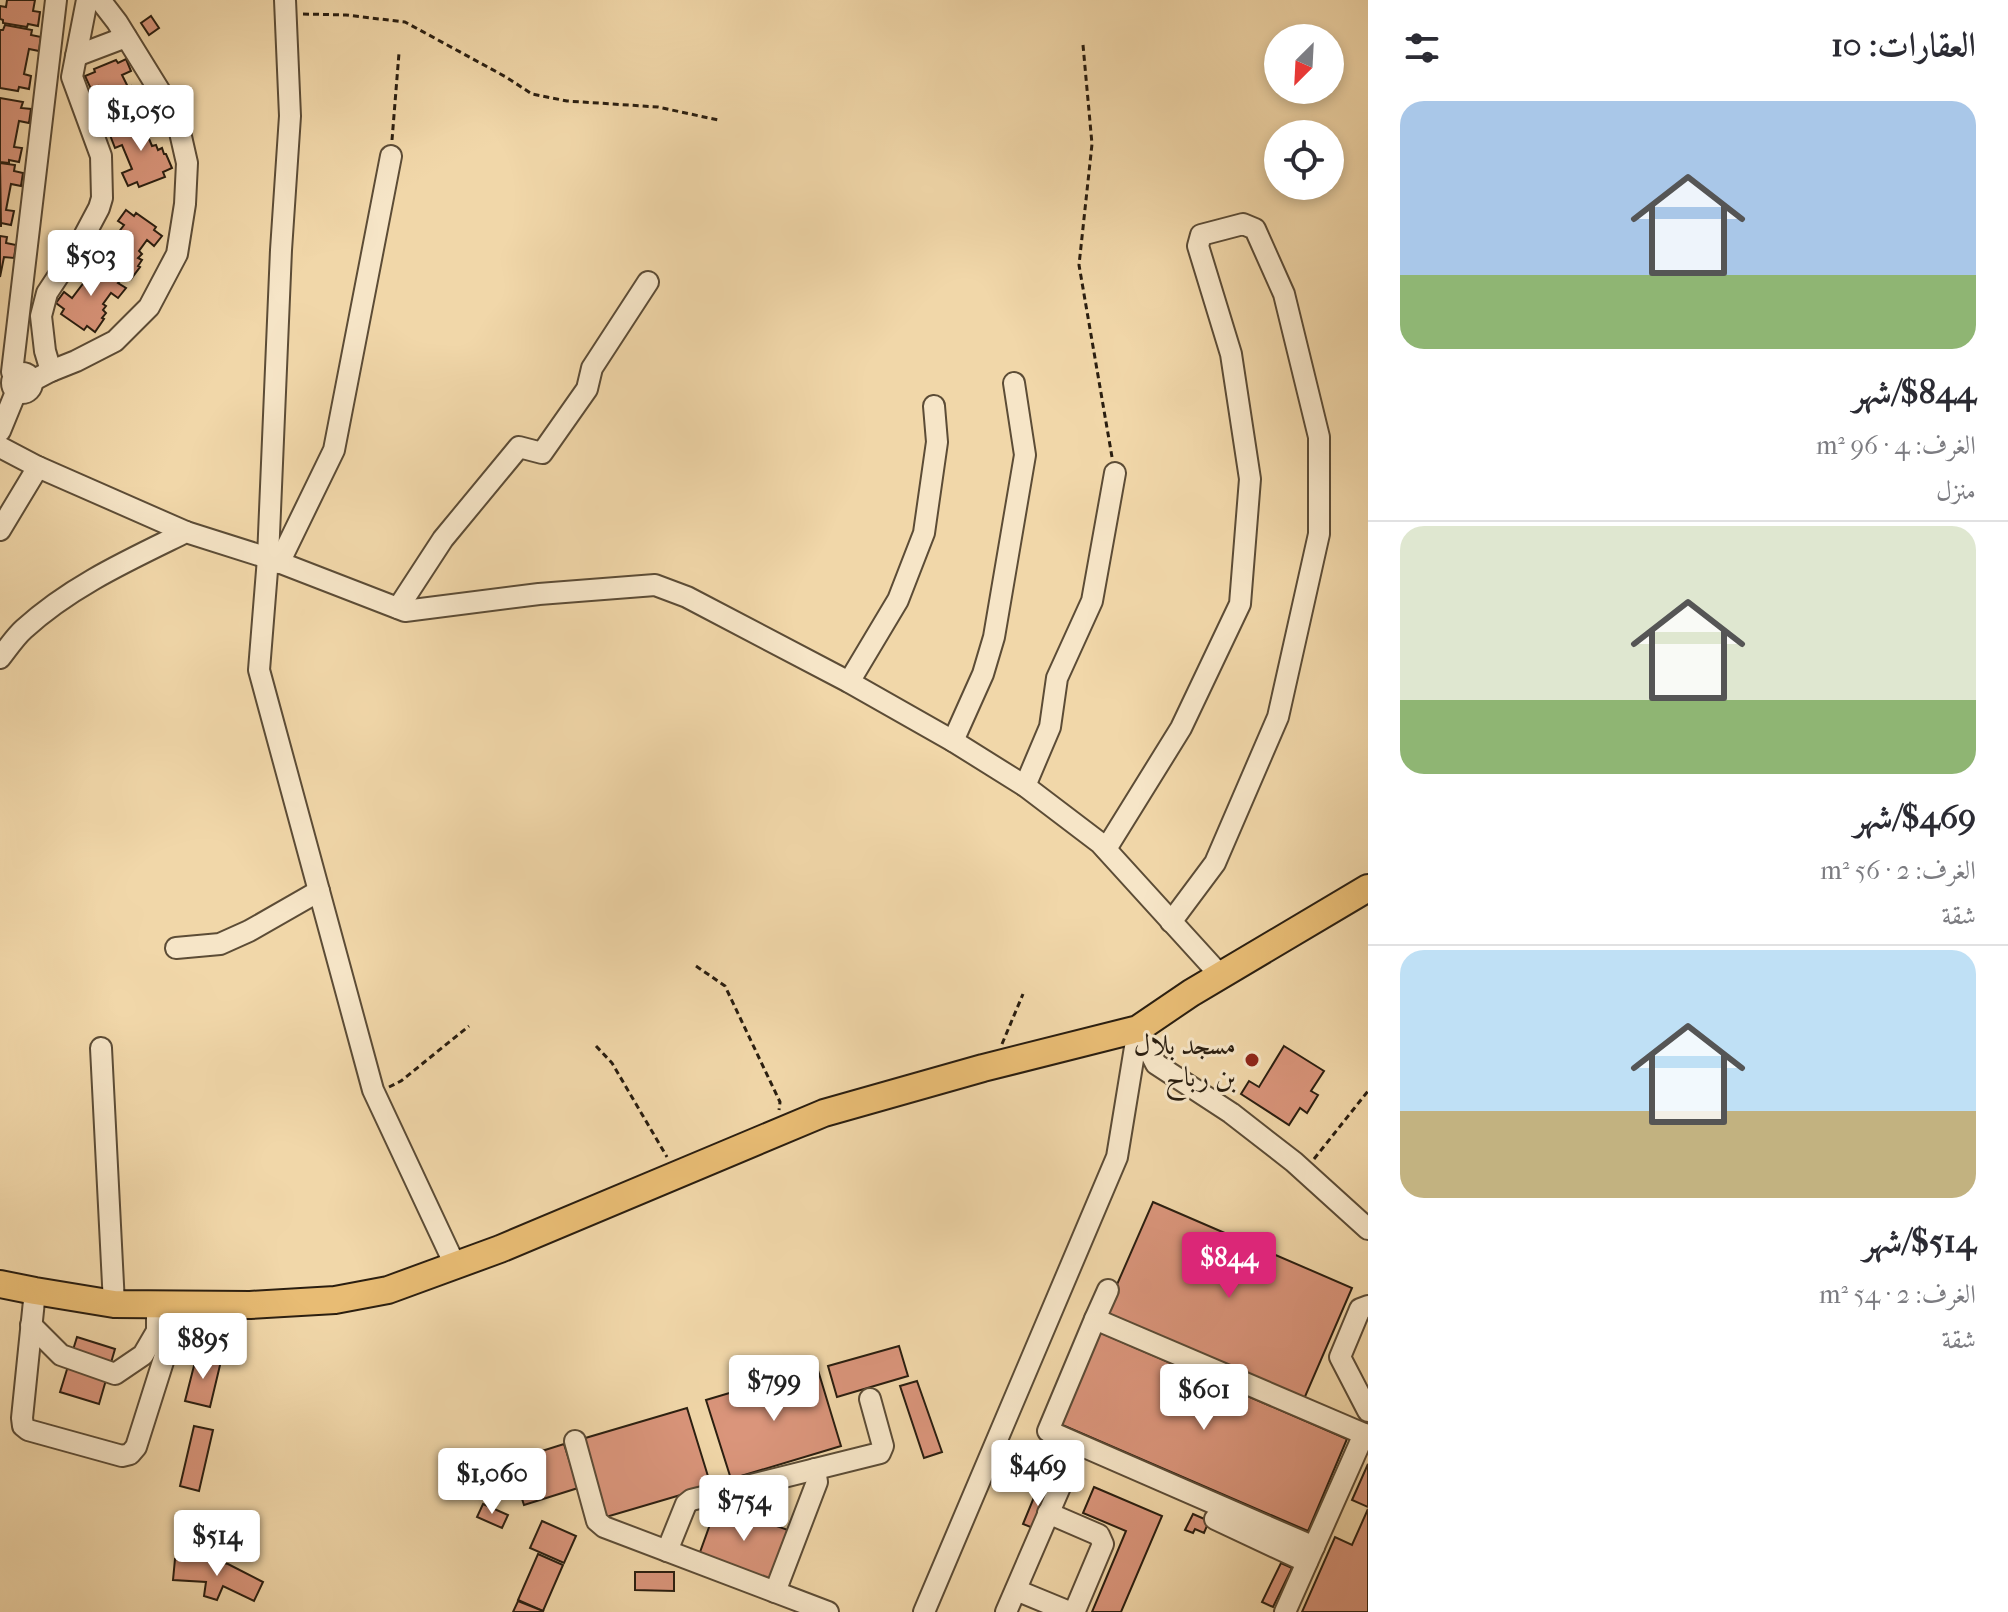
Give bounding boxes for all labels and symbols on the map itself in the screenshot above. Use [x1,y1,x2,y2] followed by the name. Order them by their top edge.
[1264,24,1344,104] north arrow
[76,85,206,153] pin: $1,050
[44,230,138,298] pin: $503
[1134,1028,1236,1102] place label: مسجد بلال بن رباح
[1243,1051,1261,1069] marker: مسجد بلال بن رباح
[1182,1232,1276,1300] pin: $844
[156,1313,250,1381] pin: $895
[727,1355,821,1423] pin: $799
[1157,1364,1251,1432] pin: $601
[991,1440,1085,1508] pin: $469
[427,1448,557,1516] pin: $1,060
[697,1475,791,1543] pin: $754
[170,1510,264,1578] pin: $514

